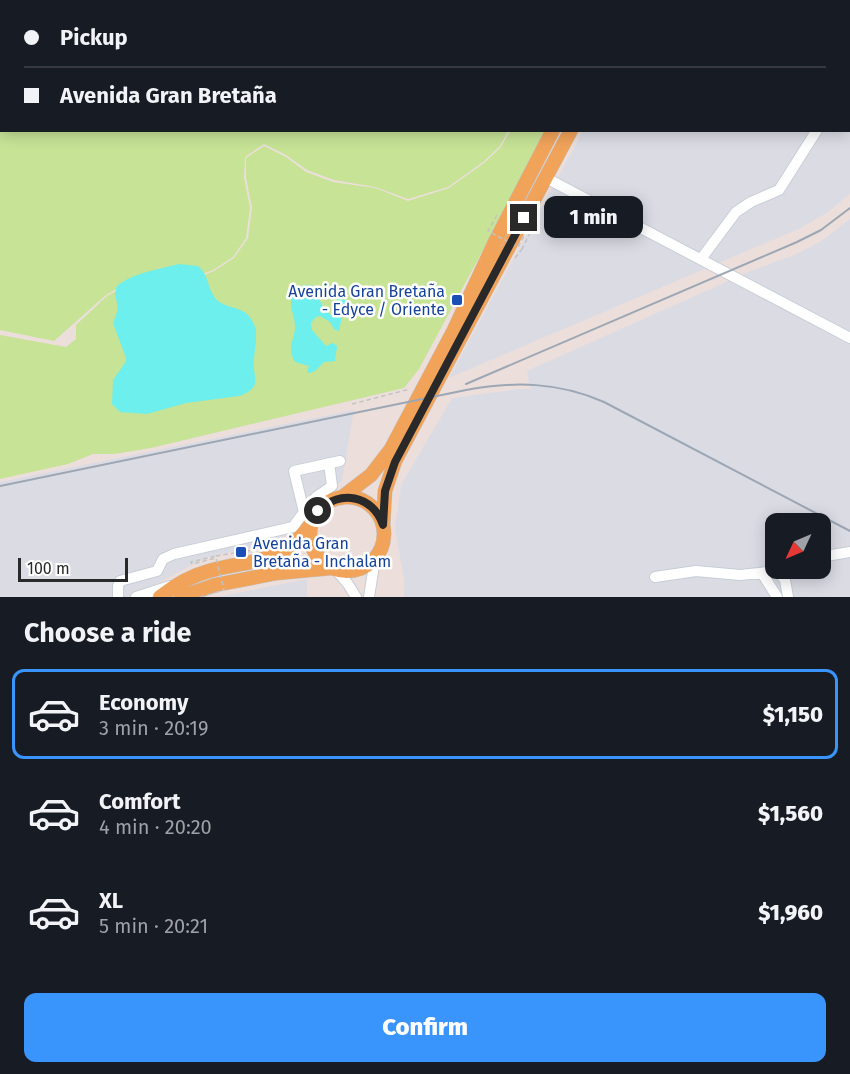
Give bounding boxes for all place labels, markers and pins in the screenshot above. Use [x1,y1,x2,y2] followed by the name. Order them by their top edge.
[288,282,445,319] place label: Avenida Gran Bretaña - Edyce / Oriente
[450,293,464,307] marker: Avenida Gran Bretaña - Edyce / Oriente
[253,534,391,571] place label: Avenida Gran Bretaña - Inchalam
[234,545,248,559] marker: Avenida Gran Bretaña - Inchalam

